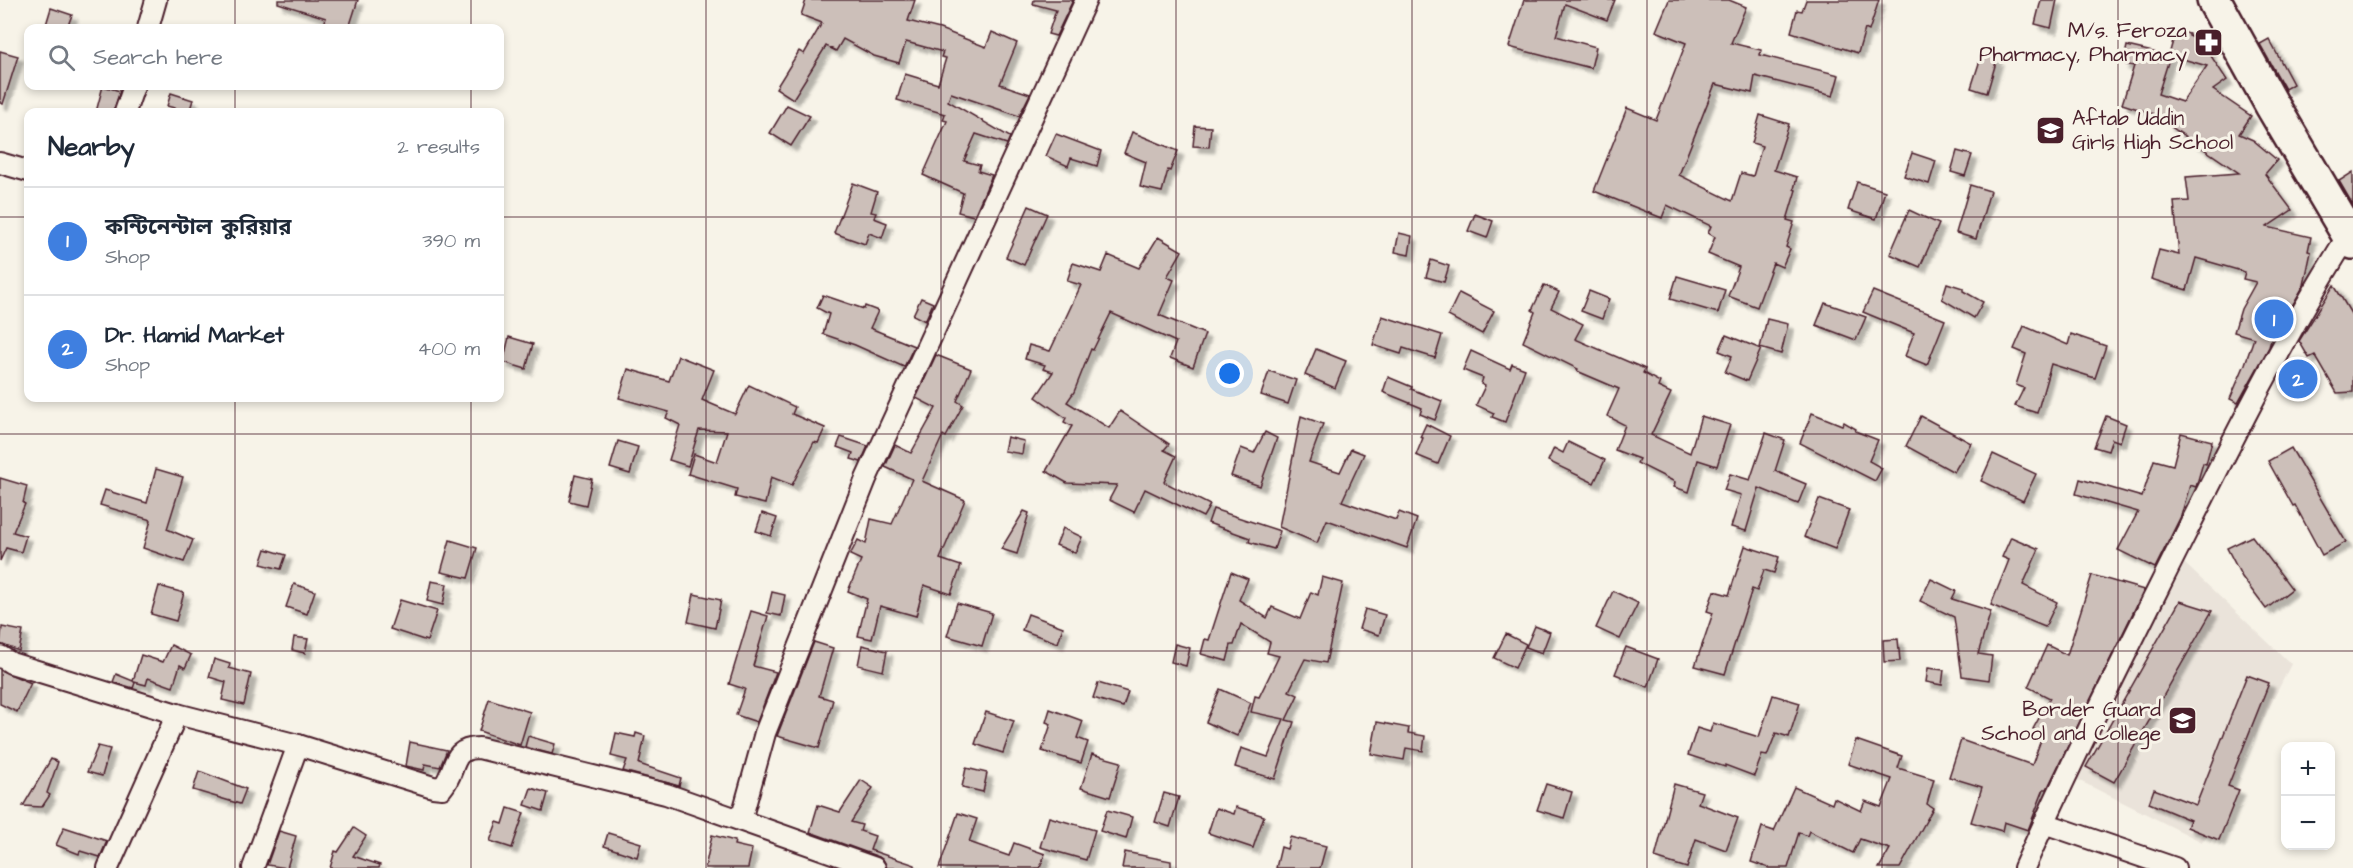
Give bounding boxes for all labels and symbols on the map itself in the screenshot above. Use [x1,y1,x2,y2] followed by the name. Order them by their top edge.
[1979,16,2187,71] place label: M/s. Feroza Pharmacy, Pharmacy
[2192,26,2224,58] pharmacy icon: M/s. Feroza Pharmacy, Pharmacy
[2072,104,2233,159] place label: Aftab Uddin Girls High School
[2035,114,2067,146] school or university icon: Aftab Uddin Girls High School
[2254,296,2294,342] pin: 1
[2278,356,2318,401] pin: 2
[1215,359,1244,388] your location
[1981,695,2161,750] place label: Border Guard School and College
[2166,705,2198,737] school or university icon: Border Guard School and College

